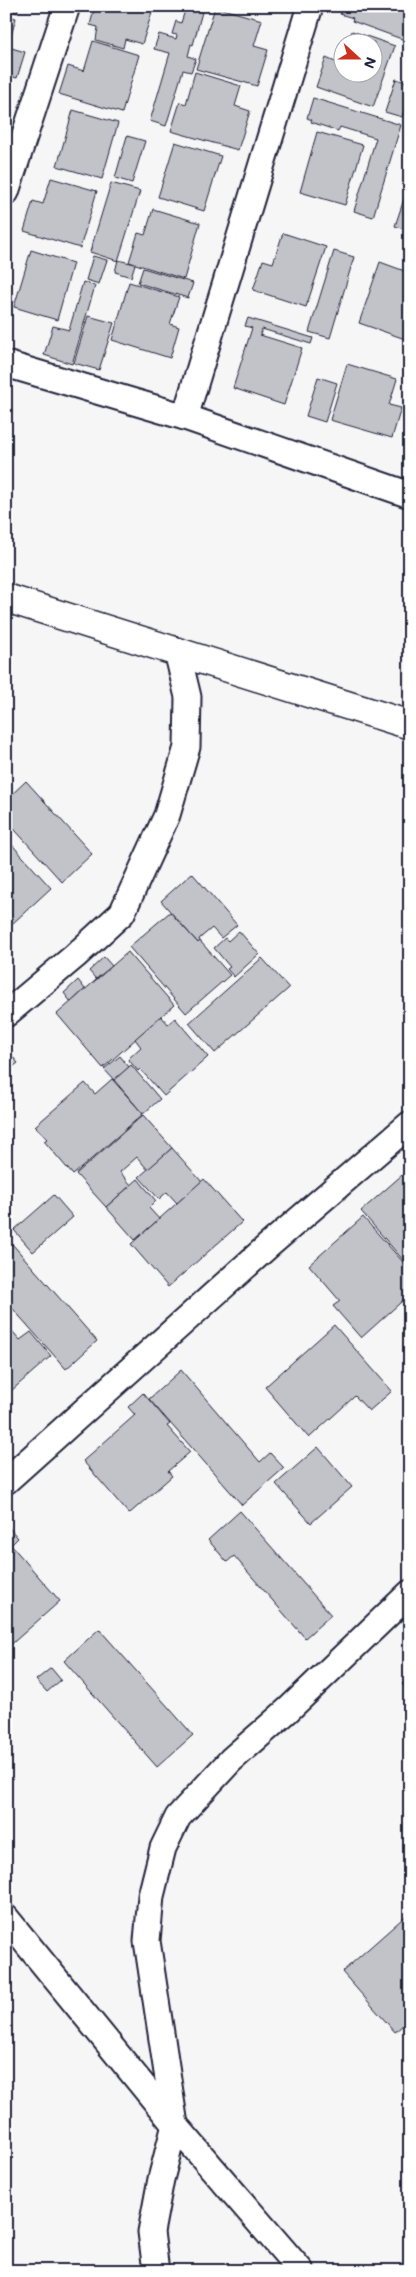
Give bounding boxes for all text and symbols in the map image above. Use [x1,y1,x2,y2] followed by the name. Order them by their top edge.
[334,32,384,82] north arrow
[360,54,381,71] text: N

